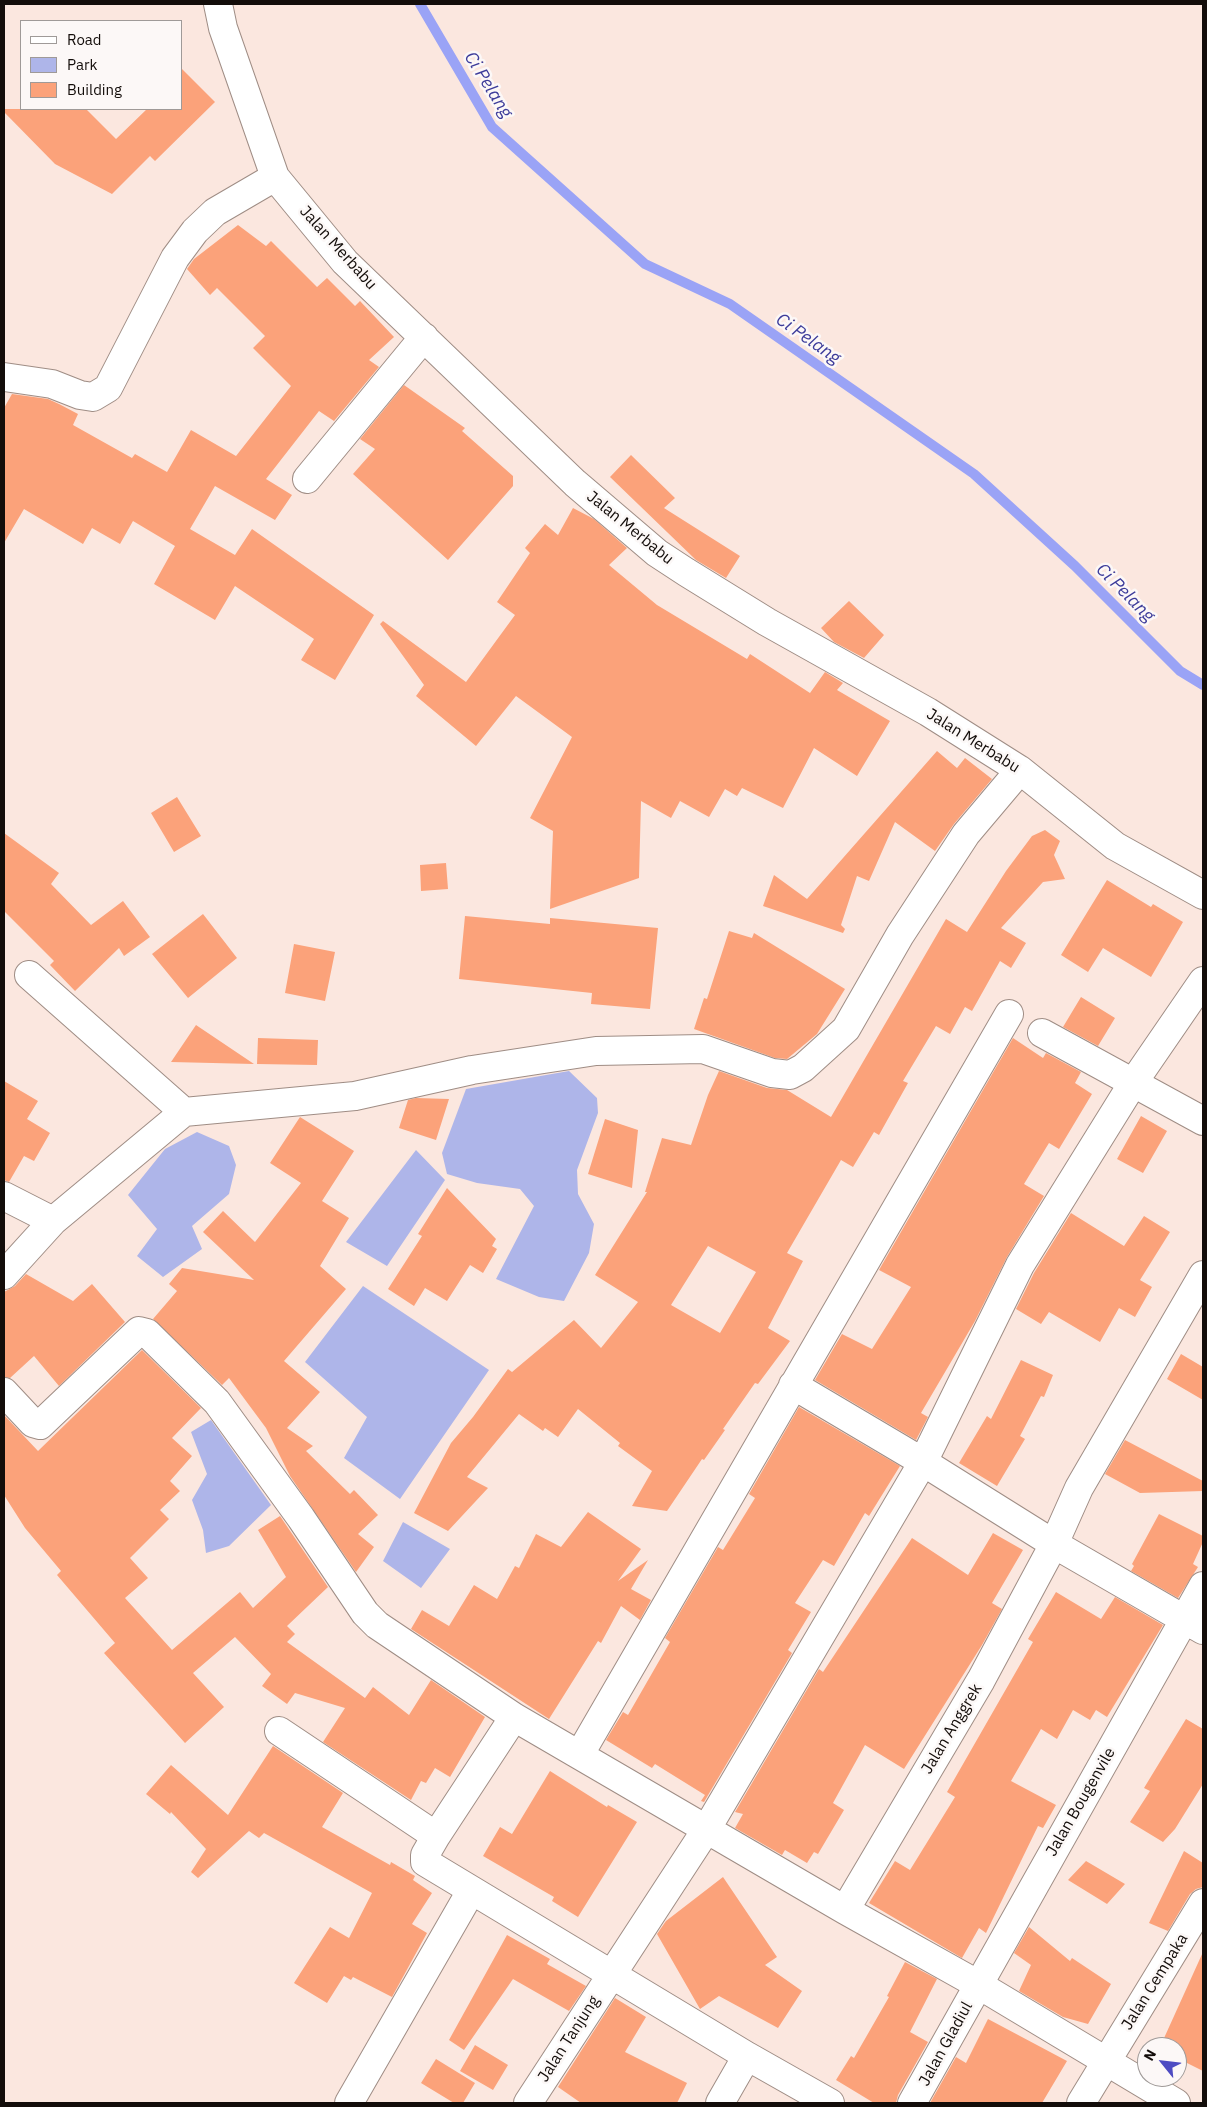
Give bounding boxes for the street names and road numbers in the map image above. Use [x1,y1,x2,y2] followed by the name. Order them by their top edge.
[295,202,381,294] street label: Jalan Merbabu
[583,487,677,569] street label: Jalan Merbabu
[923,705,1023,777] street label: Jalan Merbabu
[918,1680,986,1778] street label: Jalan Anggrek
[1042,1744,1120,1860] street label: Jalan Bougenvile
[1118,1930,1192,2034] street label: Jalan Cempaka
[534,1992,604,2086] street label: Jalan Tanjung
[915,1999,977,2089] street label: Jalan Gladiul

